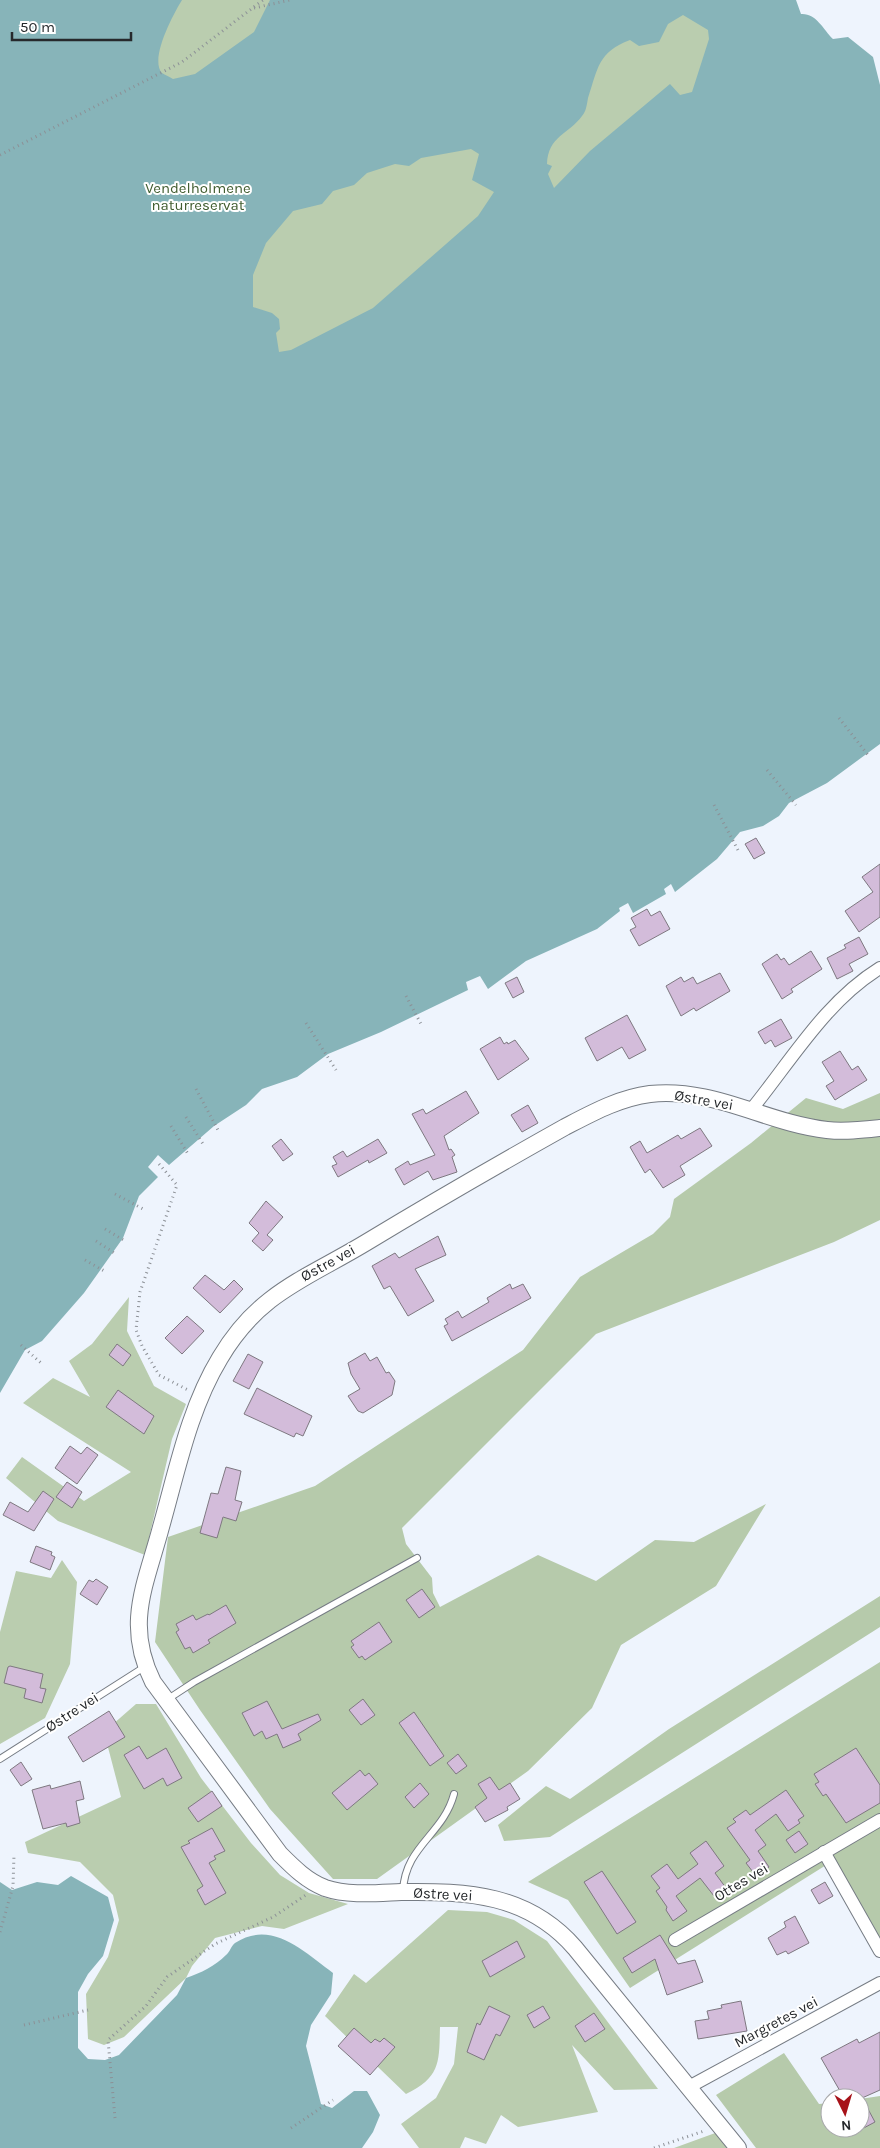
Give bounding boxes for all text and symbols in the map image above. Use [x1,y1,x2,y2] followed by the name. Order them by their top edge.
[12,10,131,42] scale bar
[20,18,55,36] text: 50 m
[145,179,251,214] park label: Vendelholmene naturreservat
[673,1086,735,1114] street label: Østre vei
[298,1241,358,1285] street label: Østre vei
[42,1688,102,1736] street label: Østre vei
[711,1859,771,1905] street label: Ottes vei
[413,1883,473,1905] street label: Østre vei
[731,1992,821,2052] street label: Margretes vei
[820,2088,870,2138] north arrow
[840,2117,852,2134] text: N

